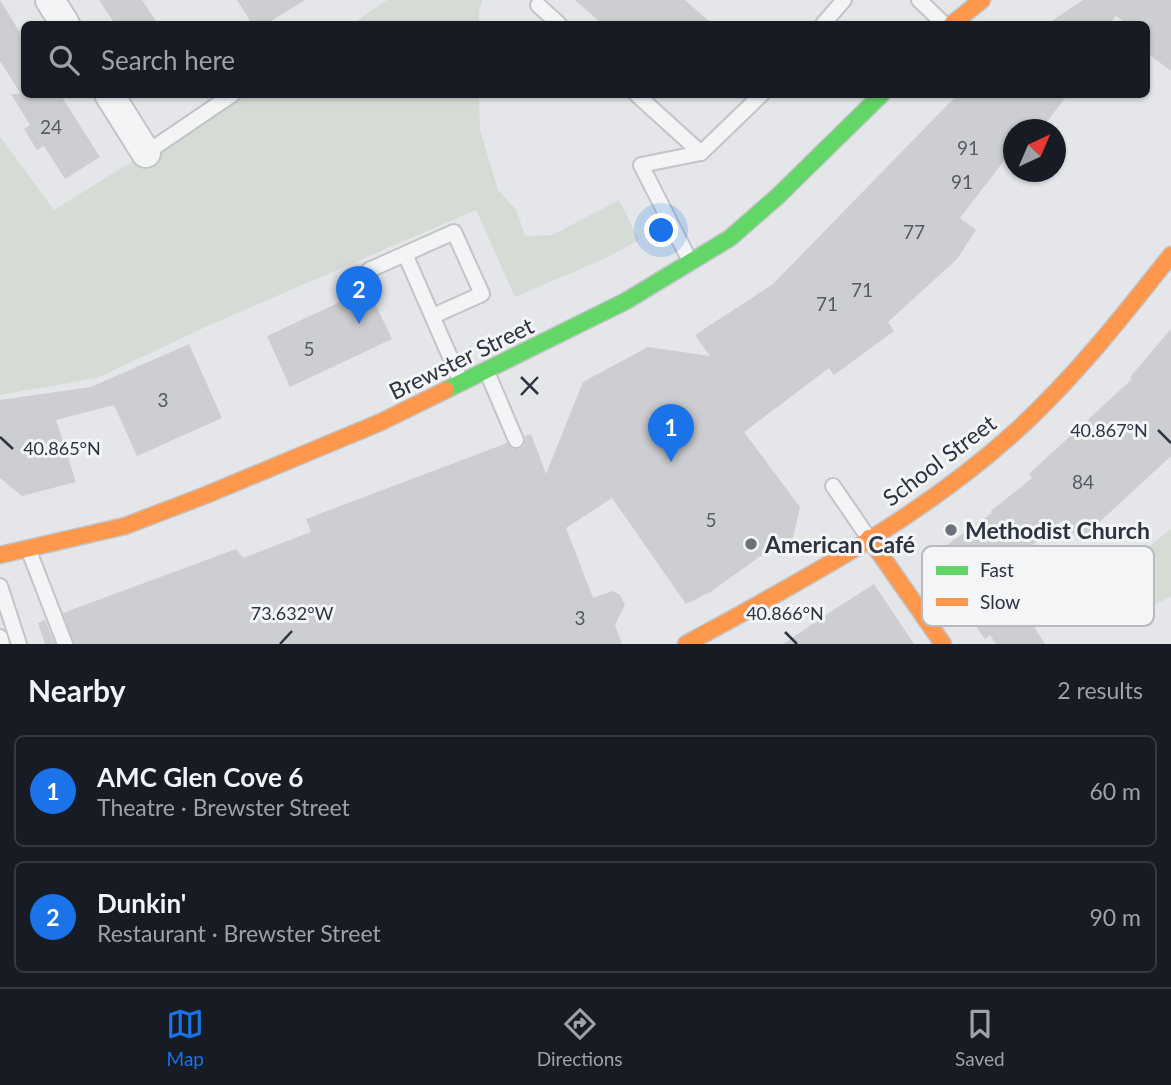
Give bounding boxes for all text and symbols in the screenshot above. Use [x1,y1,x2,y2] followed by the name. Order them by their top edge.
[21,21,1150,98] search box
[45,41,83,79] icon: search
[101,44,235,76] text: Search here
[40,115,62,138] house number: 24
[1003,119,1066,182] north arrow
[957,136,979,159] house number: 91
[951,170,973,193] house number: 91
[644,213,678,247] your location
[903,220,925,243] house number: 77
[336,266,382,324] pin: 2
[851,278,873,301] house number: 71
[816,292,838,315] house number: 71
[384,311,538,405] street label: Brewster Street
[303,337,315,360] house number: 5
[157,388,169,411] house number: 3
[648,404,694,462] pin: 1
[877,408,1002,512] street label: School Street
[1070,419,1148,441] text: 40.867°N
[23,437,101,459] text: 40.865°N
[1072,470,1094,493] house number: 84
[705,508,717,531] house number: 5
[965,516,1150,544] place label: Methodist Church
[943,522,959,538] marker: Methodist Church
[764,530,915,558] place label: American Café
[743,536,759,552] marker: American Café
[922,546,1154,626] legend
[980,558,1014,581] text: Fast
[980,590,1020,613] text: Slow
[251,602,334,624] text: 73.632°W
[746,602,824,624] text: 40.866°N
[574,606,586,629] house number: 3
[28,672,126,708] text: Nearby
[1057,676,1143,704] text: 2 results
[97,761,303,793] text: AMC Glen Cove 6
[46,777,60,805] text: 1
[1090,777,1141,805] text: 60 m
[97,793,350,821] text: Theatre · Brewster Street
[97,887,186,919] text: Dunkin'
[46,903,60,931] text: 2
[1090,903,1141,931] text: 90 m
[97,919,381,947] text: Restaurant · Brewster Street
[166,1005,204,1070] tab: Map
[537,1005,623,1070] tab: Directions
[955,1005,1005,1070] tab: Saved

